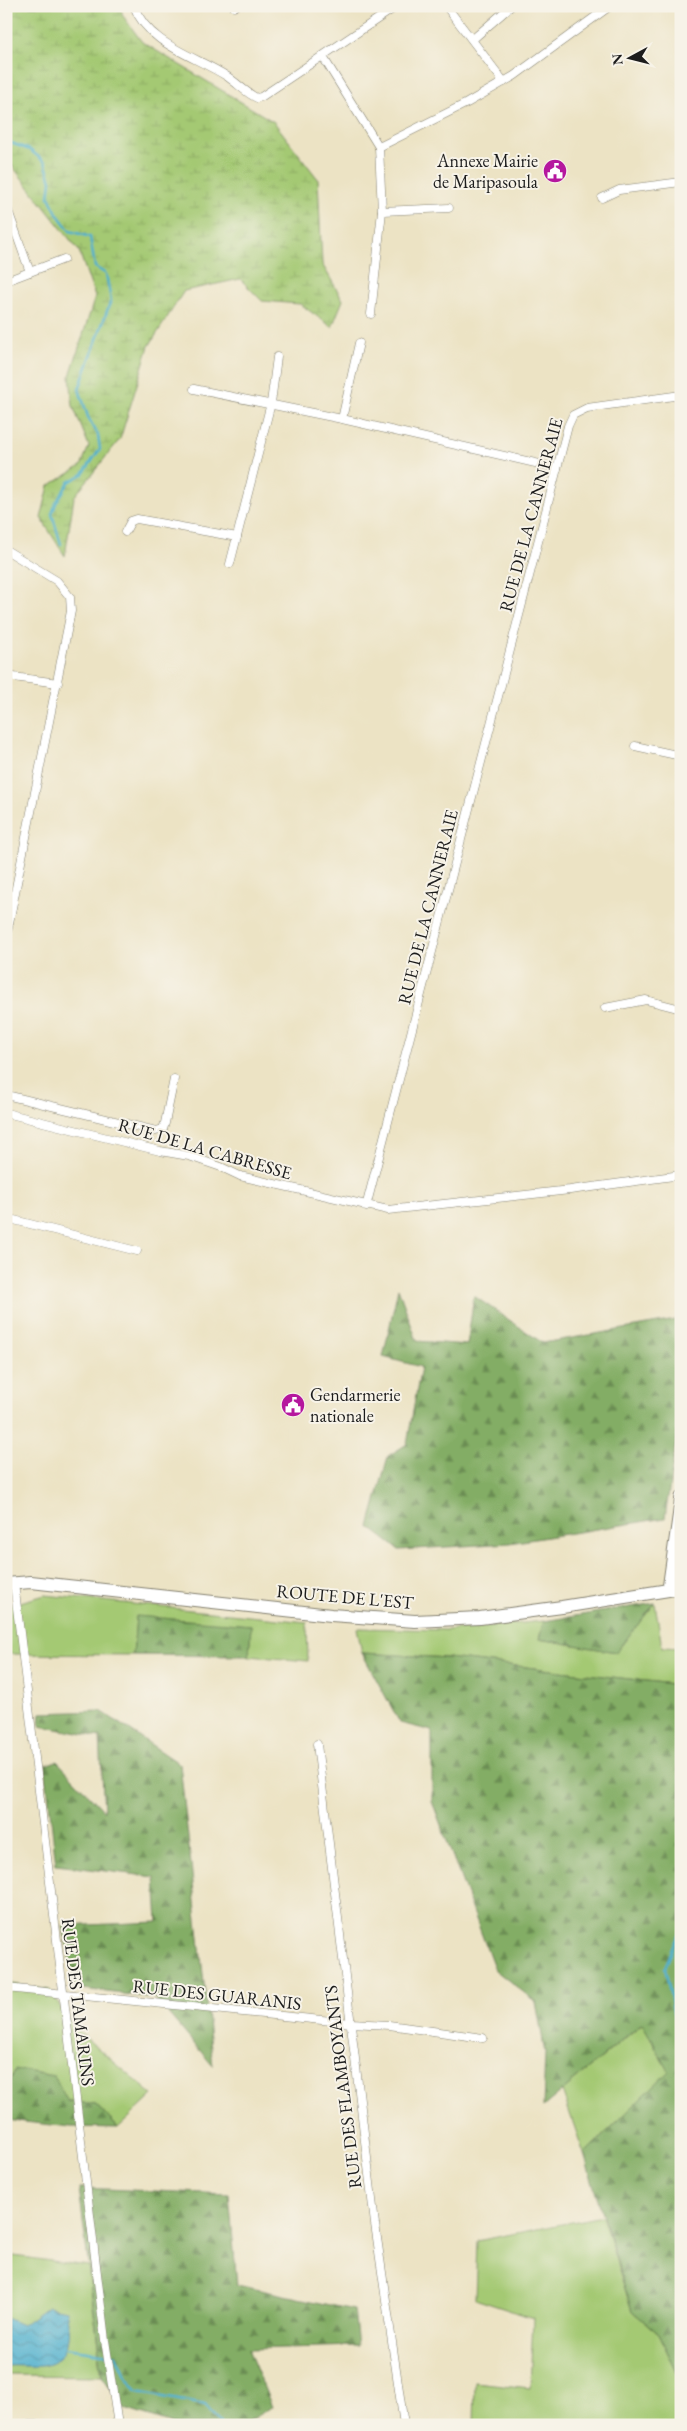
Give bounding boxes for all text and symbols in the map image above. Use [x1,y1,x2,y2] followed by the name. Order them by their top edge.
[604,32,654,82] north arrow
[607,52,627,66] text: N
[433,149,539,193] place label: Annexe Mairie de Maripasoula
[542,158,568,184] public building icon: Annexe Mairie de Maripasoula
[494,415,568,614] street label: RUE DE LA CANNERAIE
[392,807,463,1007] street label: RUE DE LA CANNERAIE
[116,1113,295,1184] street label: RUE DE LA CABRESSE
[310,1383,400,1427] place label: Gendarmerie nationale
[280,1392,306,1418] public building icon: Gendarmerie nationale
[275,1579,416,1614] street label: ROUTE DE L'EST
[57,1917,100,2087] street label: RUE DES TAMARINS
[132,1974,302,2015] street label: RUE DES GUARANIS
[319,1984,366,2190] street label: RUE DES FLAMBOYANTS

